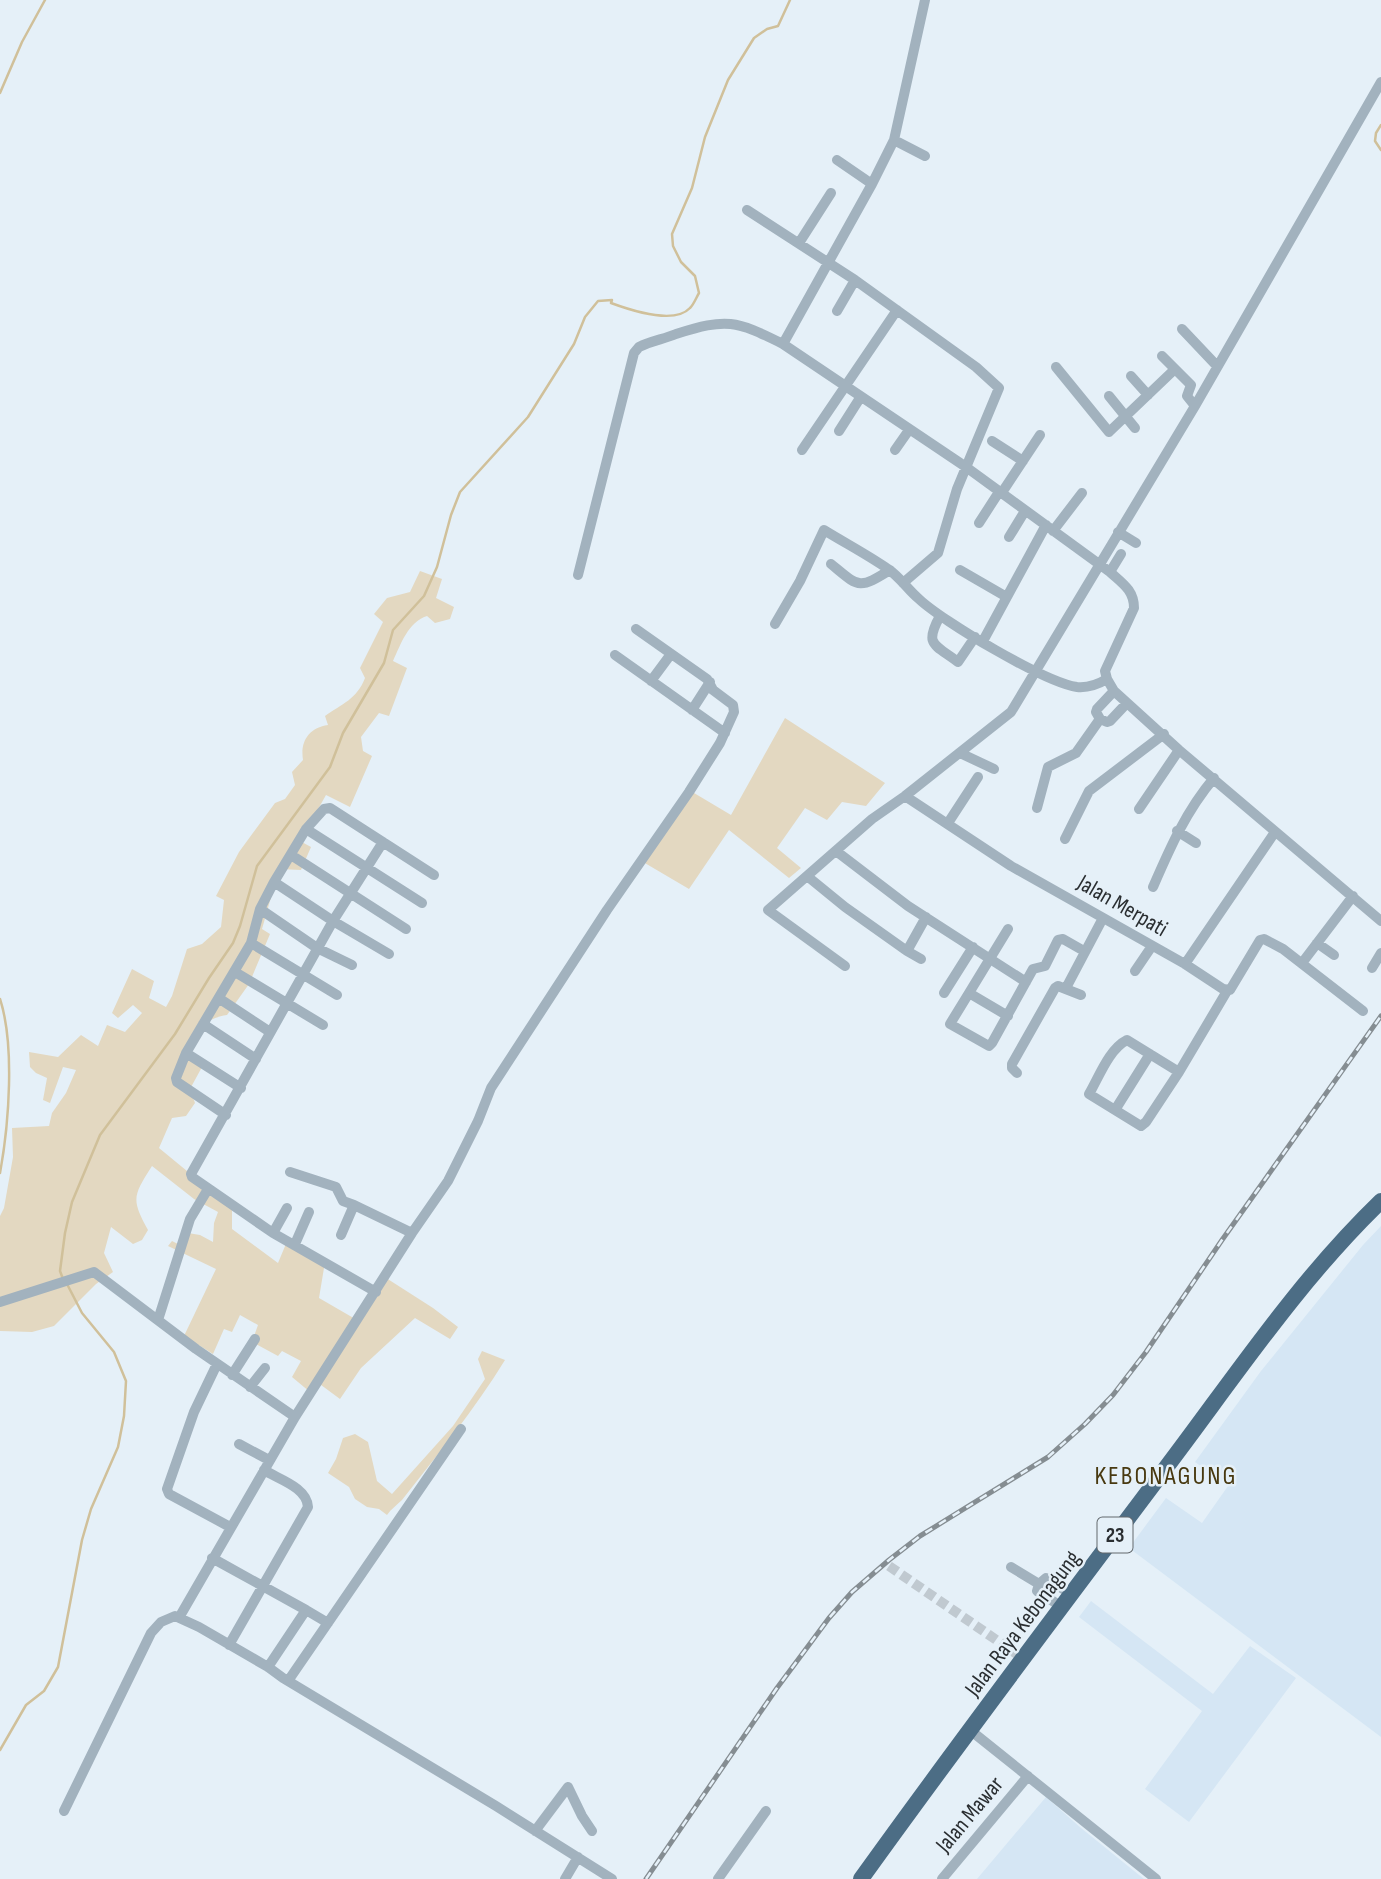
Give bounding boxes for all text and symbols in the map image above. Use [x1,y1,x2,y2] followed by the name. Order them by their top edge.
[1072,868,1173,943] street label: Jalan Merpati
[1094,1461,1238,1492] district label: KEBONAGUNG
[1098,1518,1132,1552] road number: 23
[958,1545,1087,1703] street label: Jalan Raya Kebonagung
[929,1771,1010,1859] street label: Jalan Mawar

